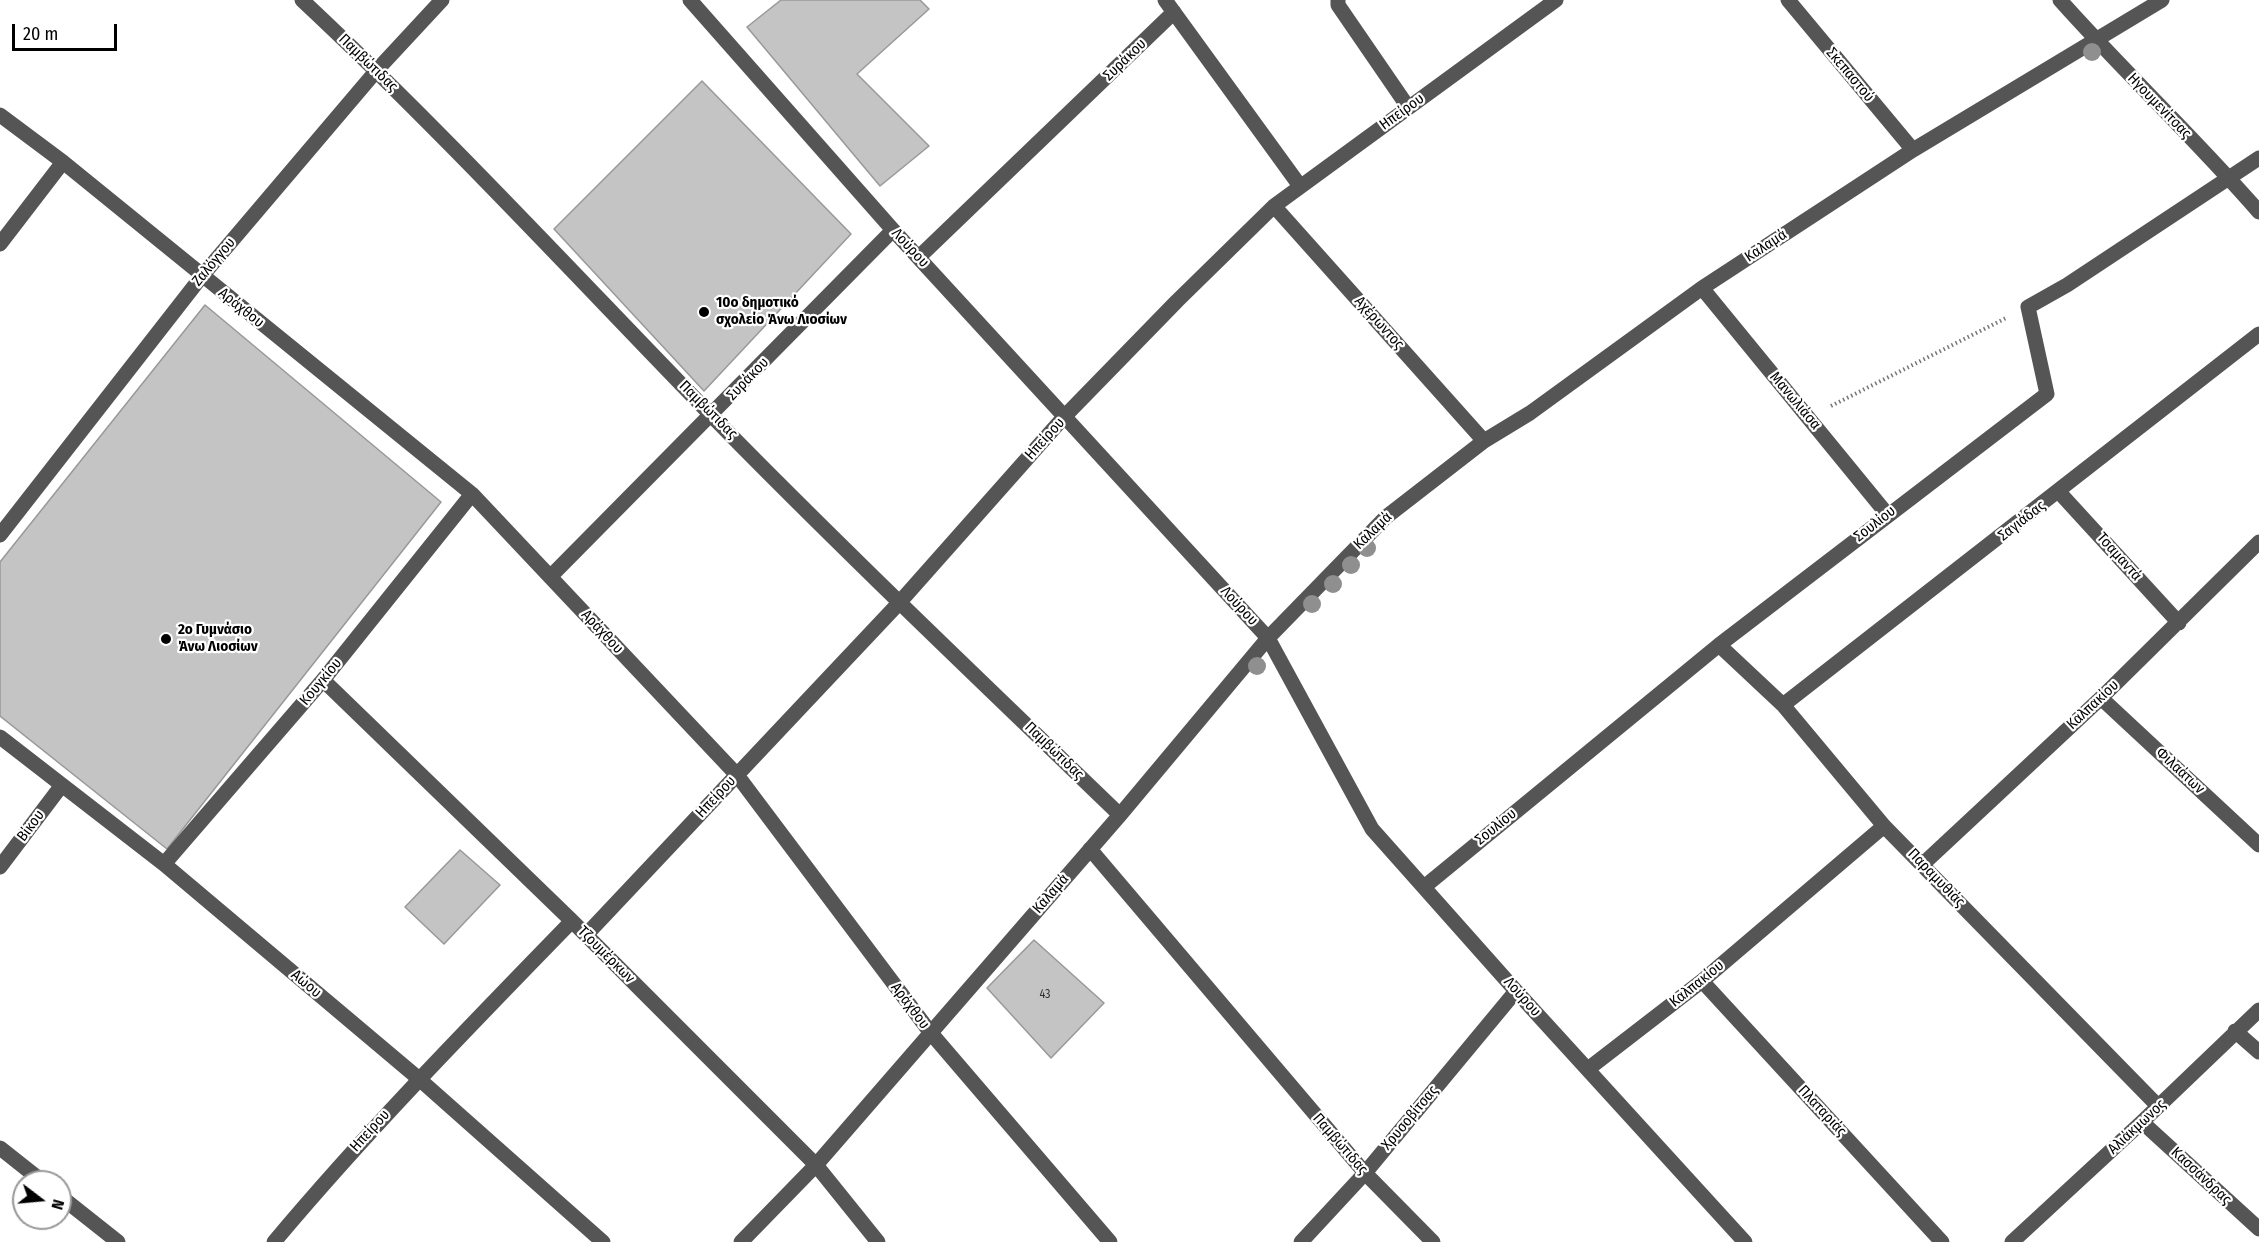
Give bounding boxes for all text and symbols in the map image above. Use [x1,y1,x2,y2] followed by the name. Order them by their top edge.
[15,12,120,50] scale bar
[23,23,58,45] text: 20 m
[335,30,401,96] street label: Παμβώτιδας
[1100,35,1150,85] street label: Συράκου
[1822,44,1878,106] street label: Σκεπαστού
[2123,70,2195,142] street label: Ηγουμενίτσας
[1376,90,1428,134] street label: Ηπείρου
[887,225,933,271] street label: Λούρου
[1742,226,1790,266] street label: Καλαμά
[189,234,239,290] street label: Ζαλόγγου
[215,284,267,332] street label: Αράχθου
[1351,293,1407,353] street label: Αχέρωντος
[716,294,847,329] place label: 10ο δημοτικό σχολείο Άνω Λιοσίων
[697,305,711,319] marker: 10ο δημοτικό σχολείο Άνω Λιοσίων
[723,354,773,404] street label: Συράκου
[1766,368,1824,434] street label: Μανωλιάσα
[675,377,741,443] street label: Παμβώτιδας
[1021,414,1069,464] street label: Ηπείρου
[1995,497,2049,545] street label: Σαγιάδας
[1851,502,1899,546] street label: Σουλίου
[1350,508,1396,554] street label: Καλαμά
[2093,529,2145,585] street label: Τσαμαντά
[1216,583,1262,629] street label: Λούρου
[577,606,627,658] street label: Αράχθου
[178,621,258,656] place label: 2ο Γυμνάσιο Άνω Λιοσίων
[159,632,173,646] marker: 2ο Γυμνάσιο Άνω Λιοσίων
[296,655,346,709] street label: Κουγκίου
[2063,676,2123,734] street label: Καλπακίου
[1021,718,1087,784] street label: Παμβώτιδας
[2152,744,2208,798] street label: Φιλαάτων
[692,772,740,822] street label: Ηπείρου
[1472,805,1520,849] street label: Σουλίου
[13,807,49,845] street label: Βίκου
[1904,845,1968,911] street label: Παραμυθιάς
[1029,871,1073,917] street label: Καλαμά
[574,923,638,987] street label: Τζουμέρκων
[1666,957,1728,1011] street label: Καλπακίου
[287,966,325,1002] street label: Αώου
[1500,974,1544,1020] street label: Λούρου
[887,979,933,1033] street label: Αράχθου
[1039,988,1051,1002] house number: 43
[1378,1082,1442,1154] street label: Χρυσοβίτσας
[1794,1082,1850,1140] street label: Πλαταριάς
[2104,1096,2170,1158] street label: Αλιάκμωνος
[346,1106,394,1156] street label: Ηπείρου
[1309,1110,1371,1178] street label: Παμβώτιδας
[2167,1143,2235,1209] street label: Κασσάνδρας
[12,1170,72,1230] north arrow
[47,1197,68,1212] text: N

